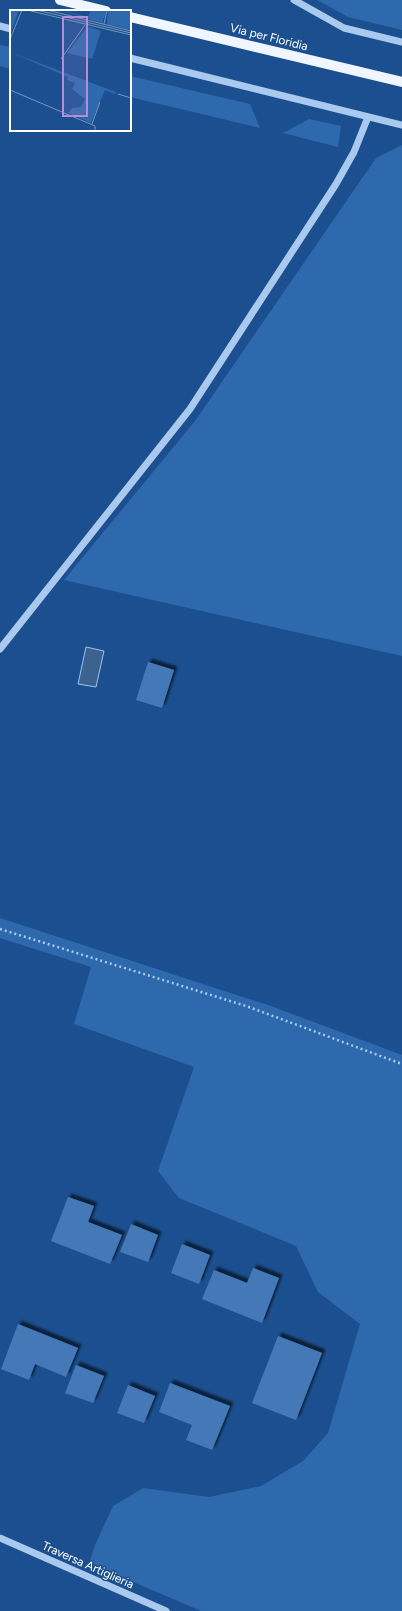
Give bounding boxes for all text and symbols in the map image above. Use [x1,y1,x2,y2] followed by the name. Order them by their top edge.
[10,10,131,131] inset map
[229,21,309,53] street label: Via per Floridia
[40,1538,136,1592] street label: Traversa Artiglieria

